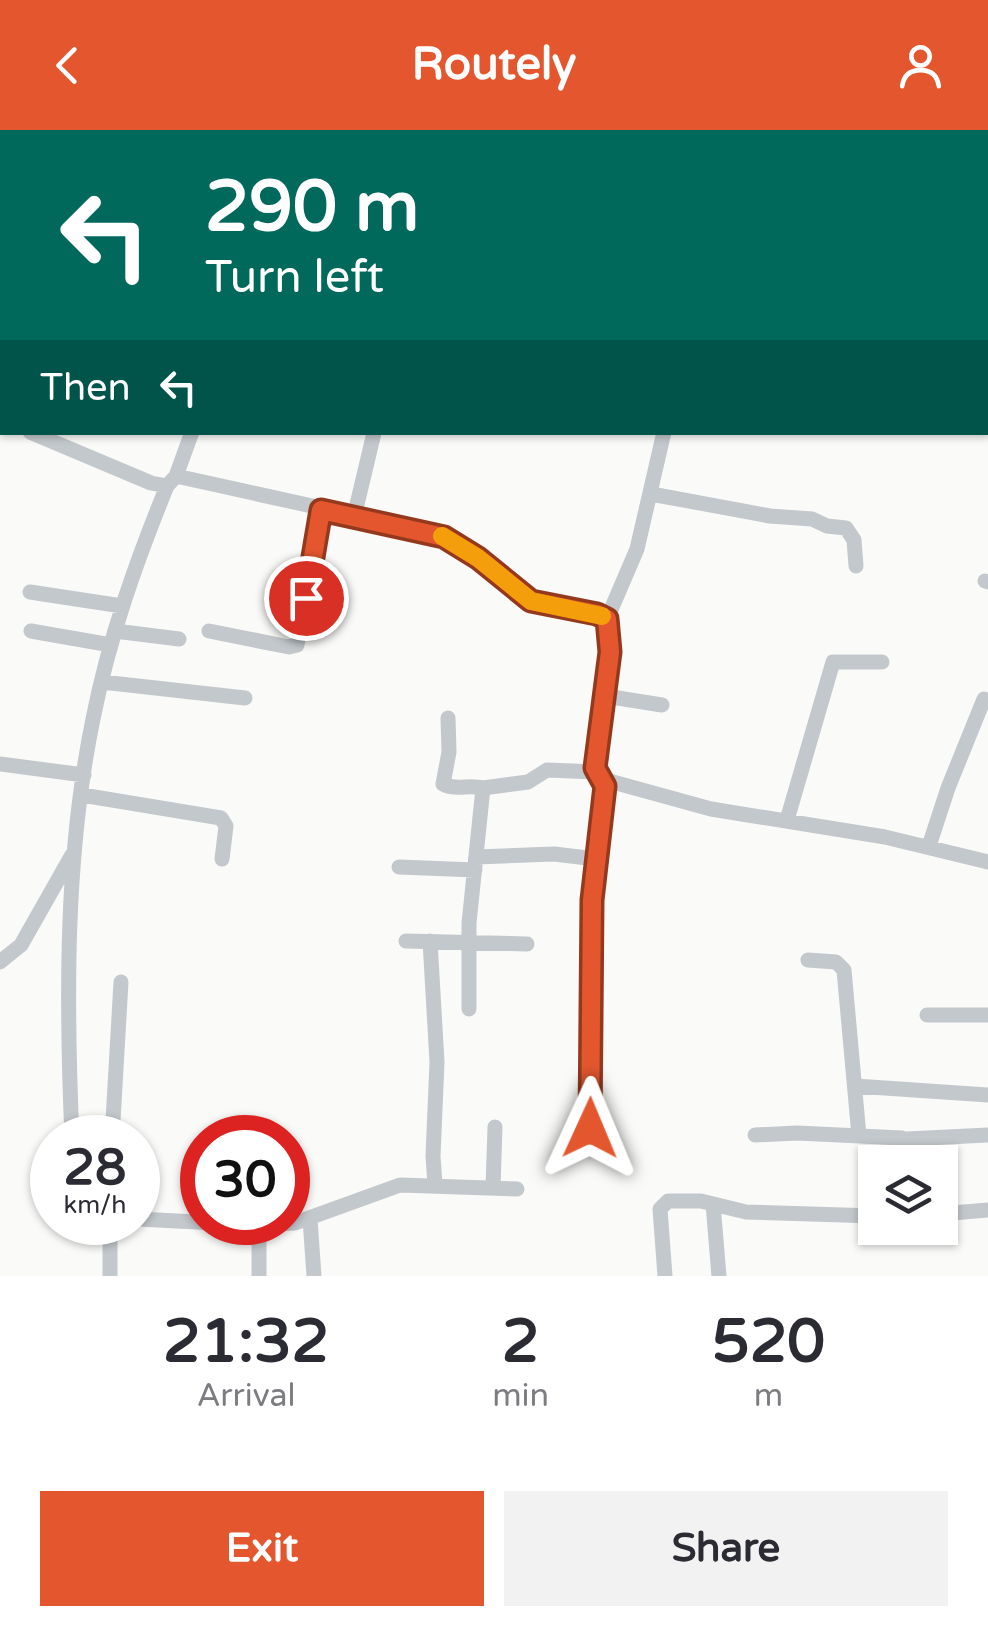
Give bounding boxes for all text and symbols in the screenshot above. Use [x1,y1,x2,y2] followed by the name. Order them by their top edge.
[40,38,95,93] icon: back
[412,38,576,92] text: Routely
[893,38,948,93] icon: person
[205,166,419,250] text: 290 m
[40,170,170,300] icon: left
[205,251,384,305] text: Turn left
[151,360,206,415] icon: left
[40,365,131,411] text: Then
[264,556,349,641] pin
[279,571,334,626] icon: arrive
[538,1076,642,1180] position arrow
[180,1115,310,1245] speed limit sign: 30
[64,1138,126,1198] text: 28
[858,1145,958,1245] map controls
[858,1145,958,1245] button: layers
[64,1190,126,1220] text: km/h
[163,1306,329,1378] text: 21:32
[502,1306,539,1378] text: 2
[712,1306,825,1378] text: 520
[197,1377,296,1415] text: Arrival
[492,1377,549,1415] text: min
[754,1377,783,1415] text: m
[40,1491,484,1606] button: Exit
[504,1491,948,1606] button: Share

